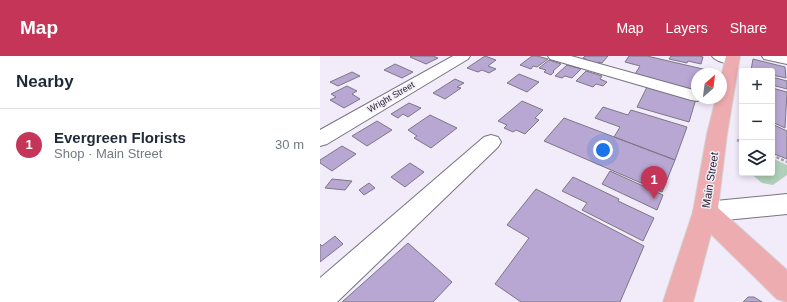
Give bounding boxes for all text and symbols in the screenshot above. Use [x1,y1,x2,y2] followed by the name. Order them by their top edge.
[20,17,58,38] text: Map
[616,20,644,36] text: Map
[666,20,708,36] text: Layers
[730,20,767,36] text: Share
[691,68,727,104] north arrow
[739,68,775,176] map controls
[739,68,775,104] button: +
[16,72,74,91] text: Nearby
[366,79,417,114] street label: Wright Street
[739,104,775,140] button: −
[54,129,186,146] text: Evergreen Florists
[25,137,33,152] text: 1
[275,137,304,152] text: 30 m
[593,140,613,160] your location
[739,140,775,176] button: layers
[54,146,162,161] text: Shop · Main Street
[700,151,720,209] street label: Main Street
[641,166,667,199] pin: 1

